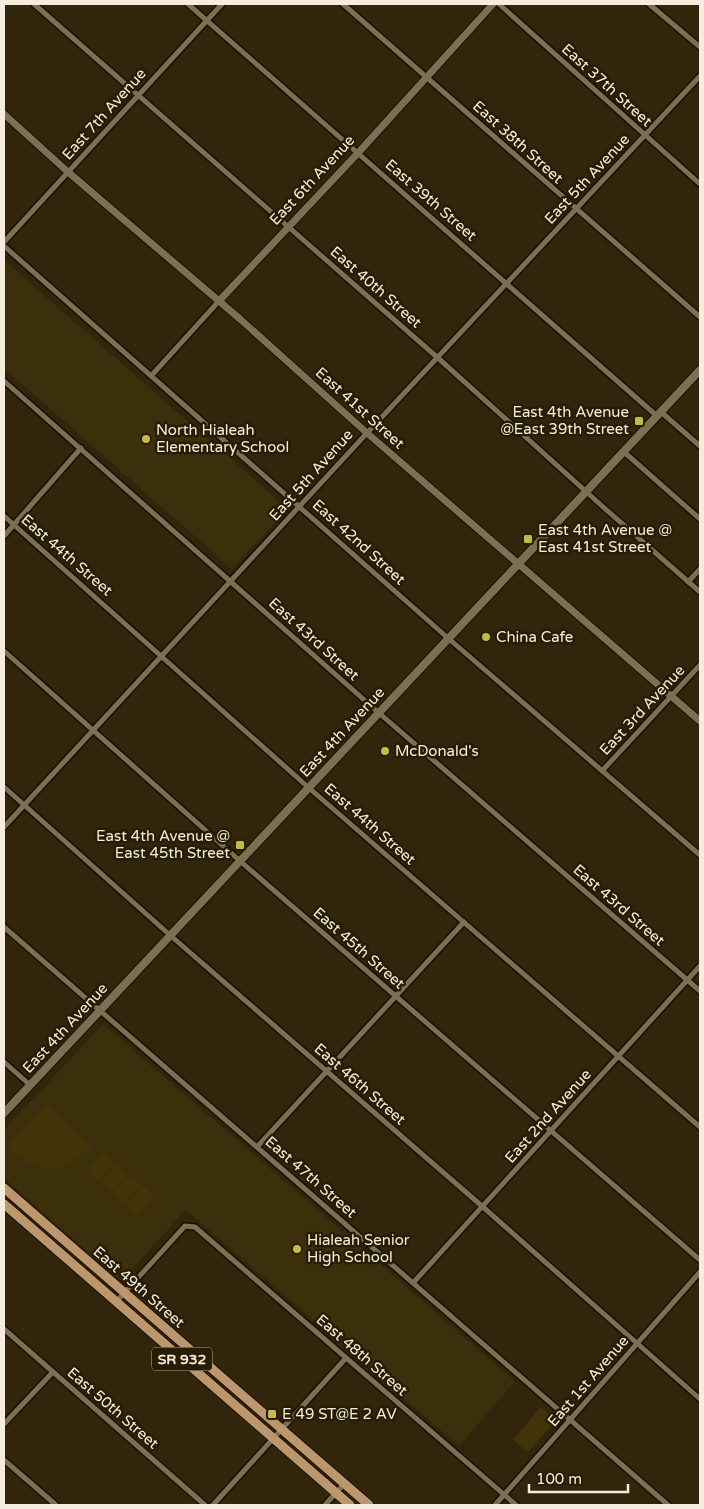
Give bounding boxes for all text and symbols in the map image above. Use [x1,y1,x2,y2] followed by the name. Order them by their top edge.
[558,40,656,130] street label: East 37th Street
[58,65,150,163] street label: East 7th Avenue
[469,97,567,187] street label: East 38th Street
[541,130,633,228] street label: East 5th Avenue
[266,131,358,229] street label: East 6th Avenue
[382,155,481,245] street label: East 39th Street
[327,242,426,332] street label: East 40th Street
[312,363,408,453] street label: East 41st Street
[500,403,629,438] place label: East 4th Avenue @East 39th Street
[633,415,645,427] marker: East 4th Avenue @East 39th Street
[156,421,289,456] place label: North Hialeah Elementary School
[265,426,357,524] street label: East 5th Avenue
[140,433,152,445] marker: North Hialeah Elementary School
[309,496,409,589] street label: East 42nd Street
[18,510,117,600] street label: East 44th Street
[538,521,672,556] place label: East 4th Avenue @ East 41st Street
[522,533,534,545] marker: East 4th Avenue @ East 41st Street
[265,594,363,684] street label: East 43rd Street
[496,628,573,646] place label: China Cafe
[480,631,492,643] marker: China Cafe
[596,661,688,759] street label: East 3rd Avenue
[296,683,388,781] street label: East 4th Avenue
[395,742,479,760] place label: McDonald's
[379,745,391,757] marker: McDonald's
[321,779,420,869] street label: East 44th Street
[96,827,230,862] place label: East 4th Avenue @ East 45th Street
[234,839,246,851] marker: East 4th Avenue @ East 45th Street
[570,860,669,950] street label: East 43rd Street
[310,903,409,993] street label: East 45th Street
[19,979,111,1077] street label: East 4th Avenue
[311,1039,410,1129] street label: East 46th Street
[501,1065,595,1167] street label: East 2nd Avenue
[262,1132,361,1222] street label: East 47th Street
[307,1231,410,1266] place label: Hialeah Senior High School
[90,1242,189,1332] street label: East 49th Street
[291,1243,303,1255] marker: Hialeah Senior High School
[313,1310,412,1400] street label: East 48th Street
[544,1332,632,1430] street label: East 1st Avenue
[152,1348,212,1370] road number: SR 932
[64,1363,163,1453] street label: East 50th Street
[282,1405,397,1423] place label: E 49 ST@E 2 AV
[266,1408,278,1420] marker: E 49 ST@E 2 AV
[529,1462,628,1494] scale bar
[536,1470,582,1488] text: 100 m

